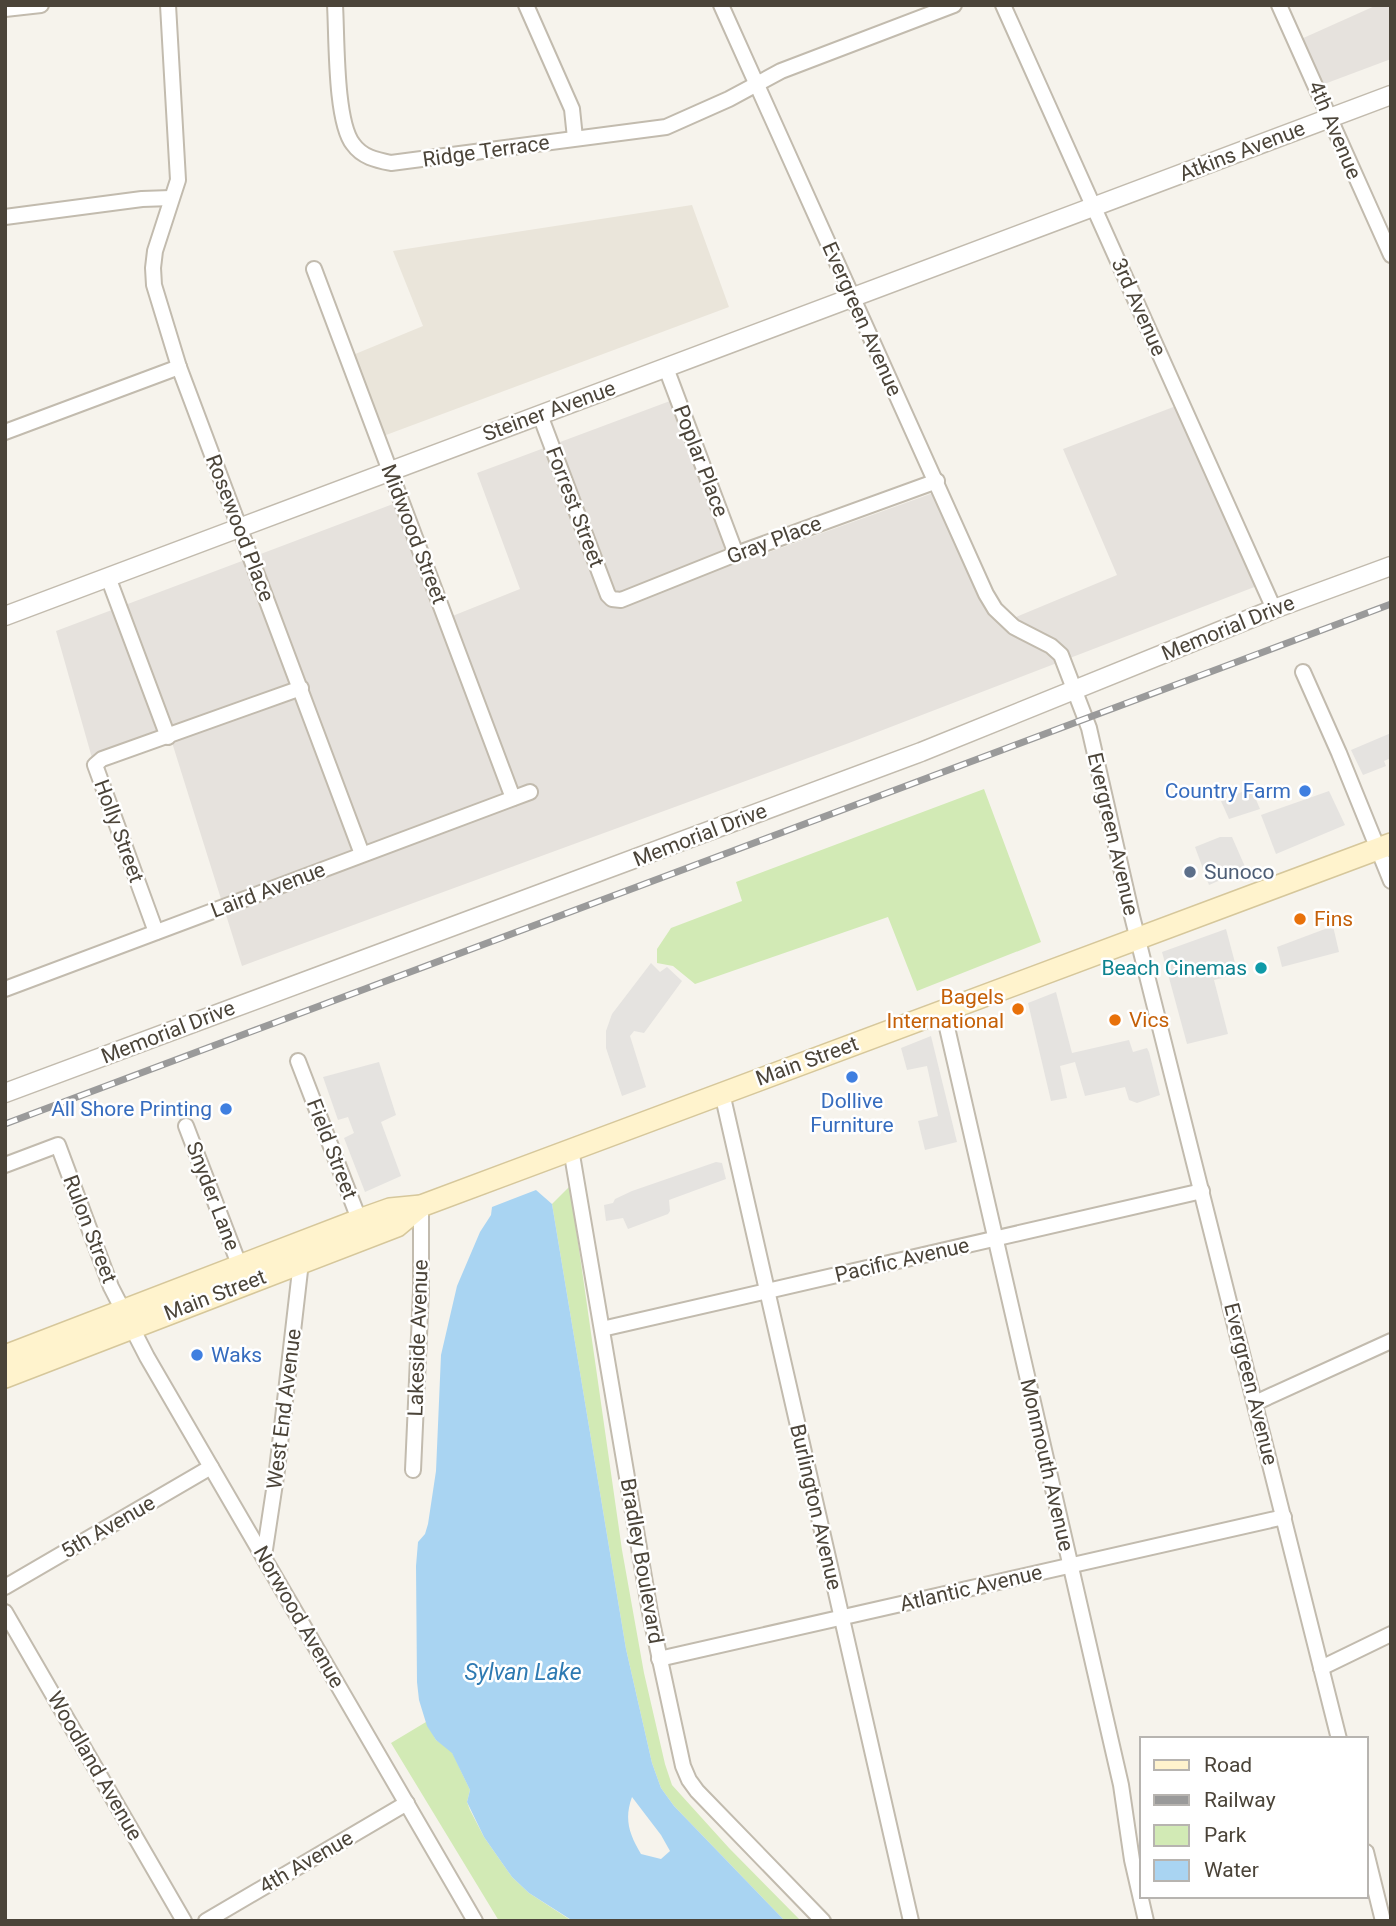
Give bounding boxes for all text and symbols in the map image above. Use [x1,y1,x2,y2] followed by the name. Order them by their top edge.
[1304,77,1366,183] street label: 4th Avenue
[1176,116,1308,186] street label: Atkins Avenue
[421,130,551,172] street label: Ridge Terrace
[817,238,907,400] street label: Evergreen Avenue
[1107,254,1171,360] street label: 3rd Avenue
[479,376,619,446] street label: Steiner Avenue
[669,402,733,520] street label: Poplar Place
[541,443,609,571] street label: Forrest Street
[201,451,279,605] street label: Rosewood Place
[376,461,452,607] street label: Midwood Street
[723,511,825,569] street label: Gray Place
[1158,590,1298,666] street label: Memorial Drive
[1083,750,1143,918] street label: Evergreen Avenue
[89,776,149,886] street label: Holly Street
[1165,779,1291,803] place label: Country Farm
[1297,783,1313,799] marker: Country Farm
[630,799,770,871] street label: Memorial Drive
[207,857,329,923] street label: Laird Avenue
[1204,860,1275,884] place label: Sunoco
[1182,864,1198,880] marker: Sunoco
[1314,907,1353,931] place label: Fins
[1292,911,1308,927] marker: Fins
[1101,956,1247,980] place label: Beach Cinemas
[1253,960,1269,976] marker: Beach Cinemas
[886,985,1004,1033] place label: Bagels International
[98,996,238,1068] street label: Memorial Drive
[1010,1001,1026,1017] marker: Bagels International
[1129,1008,1169,1032] place label: Vics
[1107,1012,1123,1028] marker: Vics
[753,1031,862,1091] street label: Main Street
[844,1069,860,1085] marker: Dollive Furniture
[810,1089,894,1137] place label: Dollive Furniture
[302,1095,362,1203] street label: Field Street
[51,1097,212,1121] place label: All Shore Printing
[218,1101,234,1117] marker: All Shore Printing
[181,1138,245,1254] street label: Snyder Lane
[58,1172,122,1287] street label: Rulon Street
[832,1233,972,1287] street label: Pacific Avenue
[403,1259,433,1417] street label: Lakeside Avenue
[161,1265,269,1325] street label: Main Street
[1219,1300,1283,1468] street label: Evergreen Avenue
[262,1327,306,1491] street label: West End Avenue
[211,1343,262,1367] place label: Waks
[189,1347,205,1363] marker: Waks
[1015,1376,1079,1554] street label: Monmouth Avenue
[785,1422,847,1592] street label: Burlington Avenue
[616,1477,668,1645] street label: Bradley Boulevard
[57,1491,159,1563] street label: 5th Avenue
[249,1542,349,1692] street label: Norwood Avenue
[897,1560,1045,1616] street label: Atlantic Avenue
[464,1659,582,1686] water label: Sylvan Lake
[43,1687,147,1845] street label: Woodland Avenue
[1140,1737,1368,1898] legend
[1204,1753,1252,1777] text: Road
[1204,1788,1276,1812] text: Railway
[1204,1823,1247,1847] text: Park
[255,1826,357,1898] street label: 4th Avenue
[1204,1858,1259,1882] text: Water

